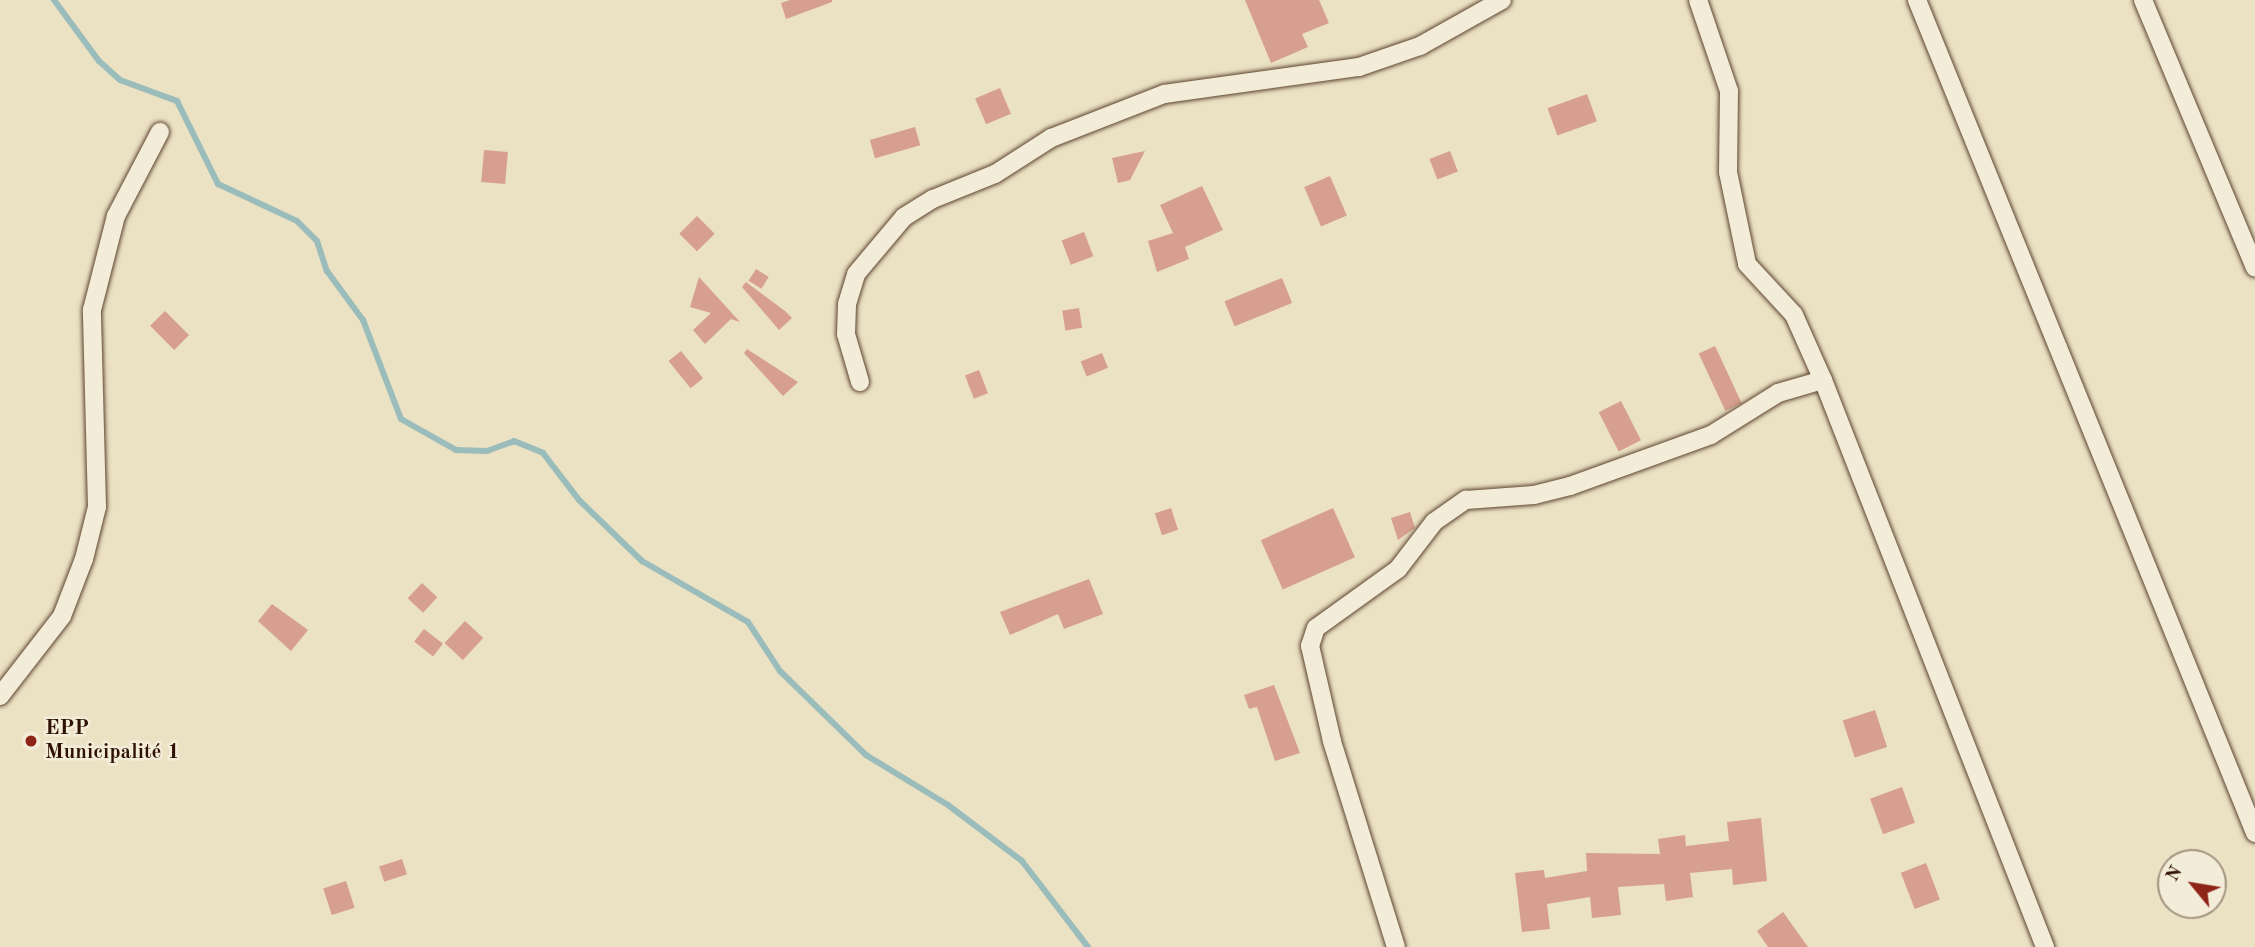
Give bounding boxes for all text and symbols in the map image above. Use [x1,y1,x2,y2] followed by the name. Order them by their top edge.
[45,716,180,766] place label: EPP Municipalité 1
[23,733,39,749] marker: EPP Municipalité 1
[2157,849,2227,919] north arrow
[2163,863,2187,885] text: N

